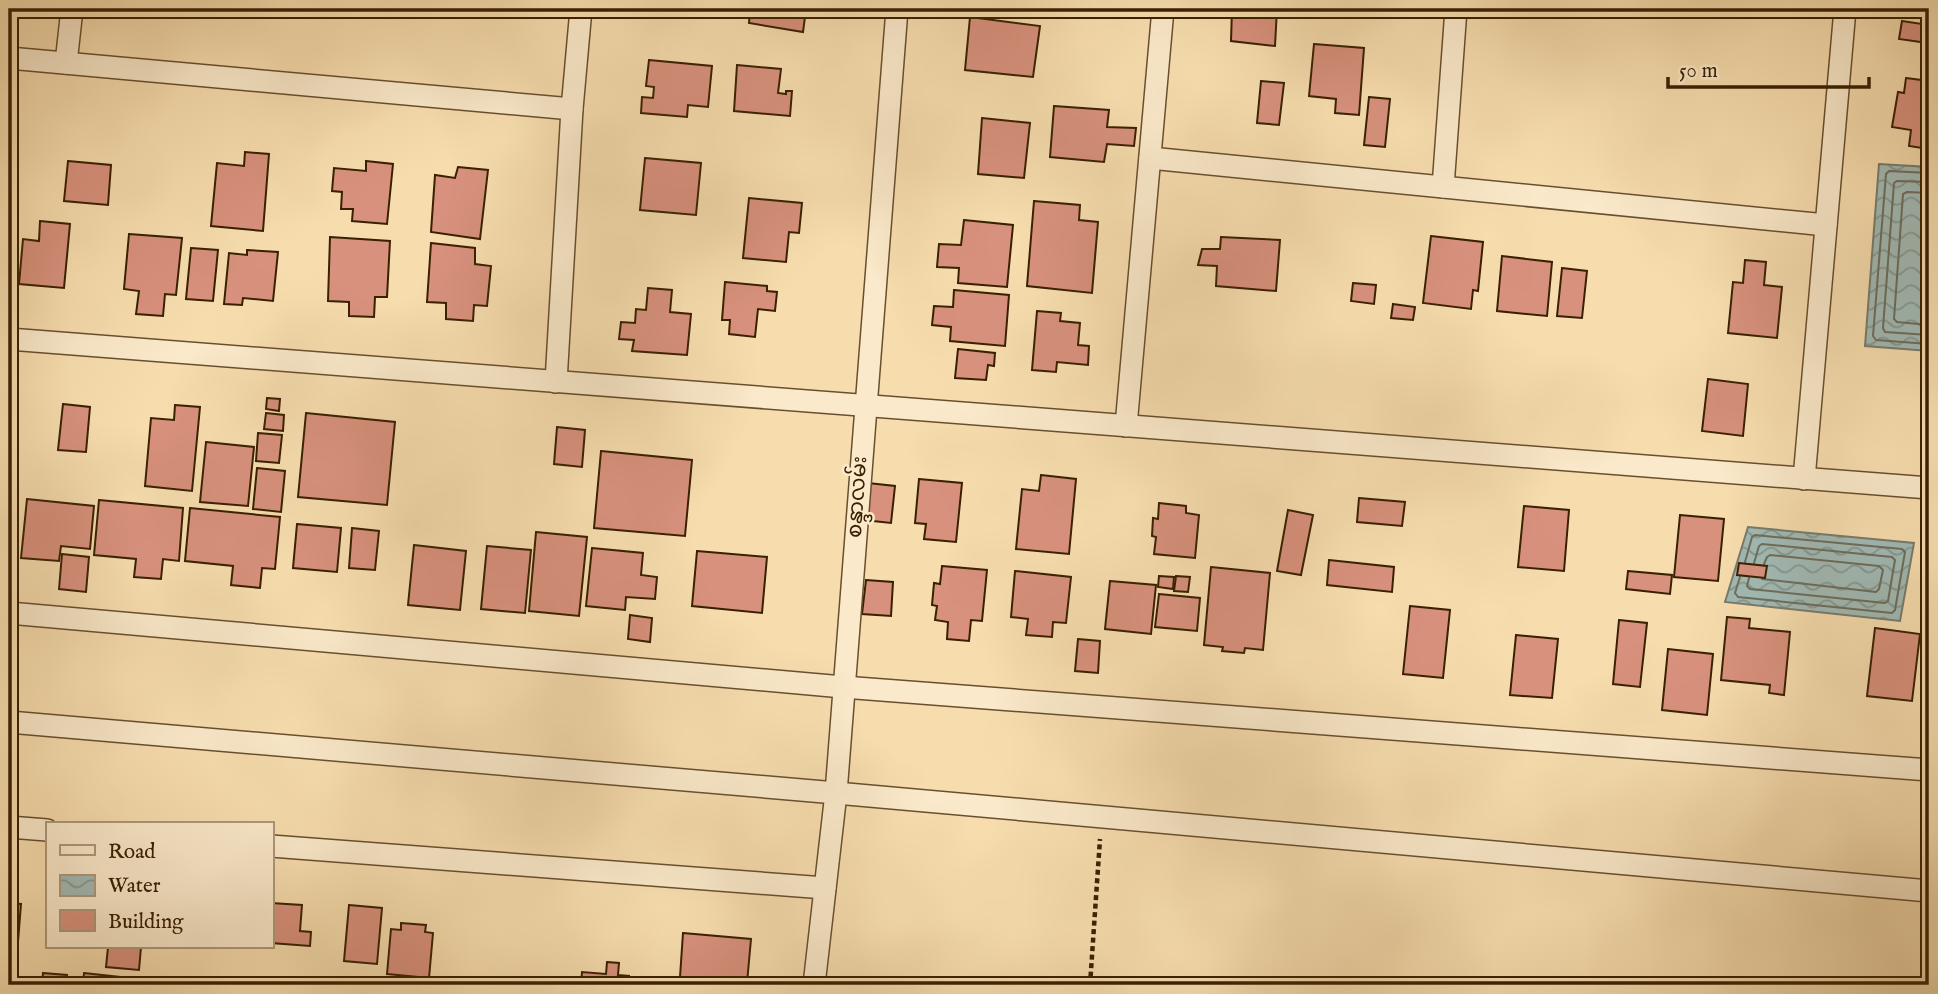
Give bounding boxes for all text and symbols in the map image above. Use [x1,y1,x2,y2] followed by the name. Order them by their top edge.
[1668,46,1870,90] scale bar
[1679,58,1718,85] text: 50 m
[838,455,877,539] street label: စန္ဒာလမ်း
[46,822,273,948] legend
[108,839,156,866] text: Road
[108,873,161,900] text: Water
[108,909,184,936] text: Building

